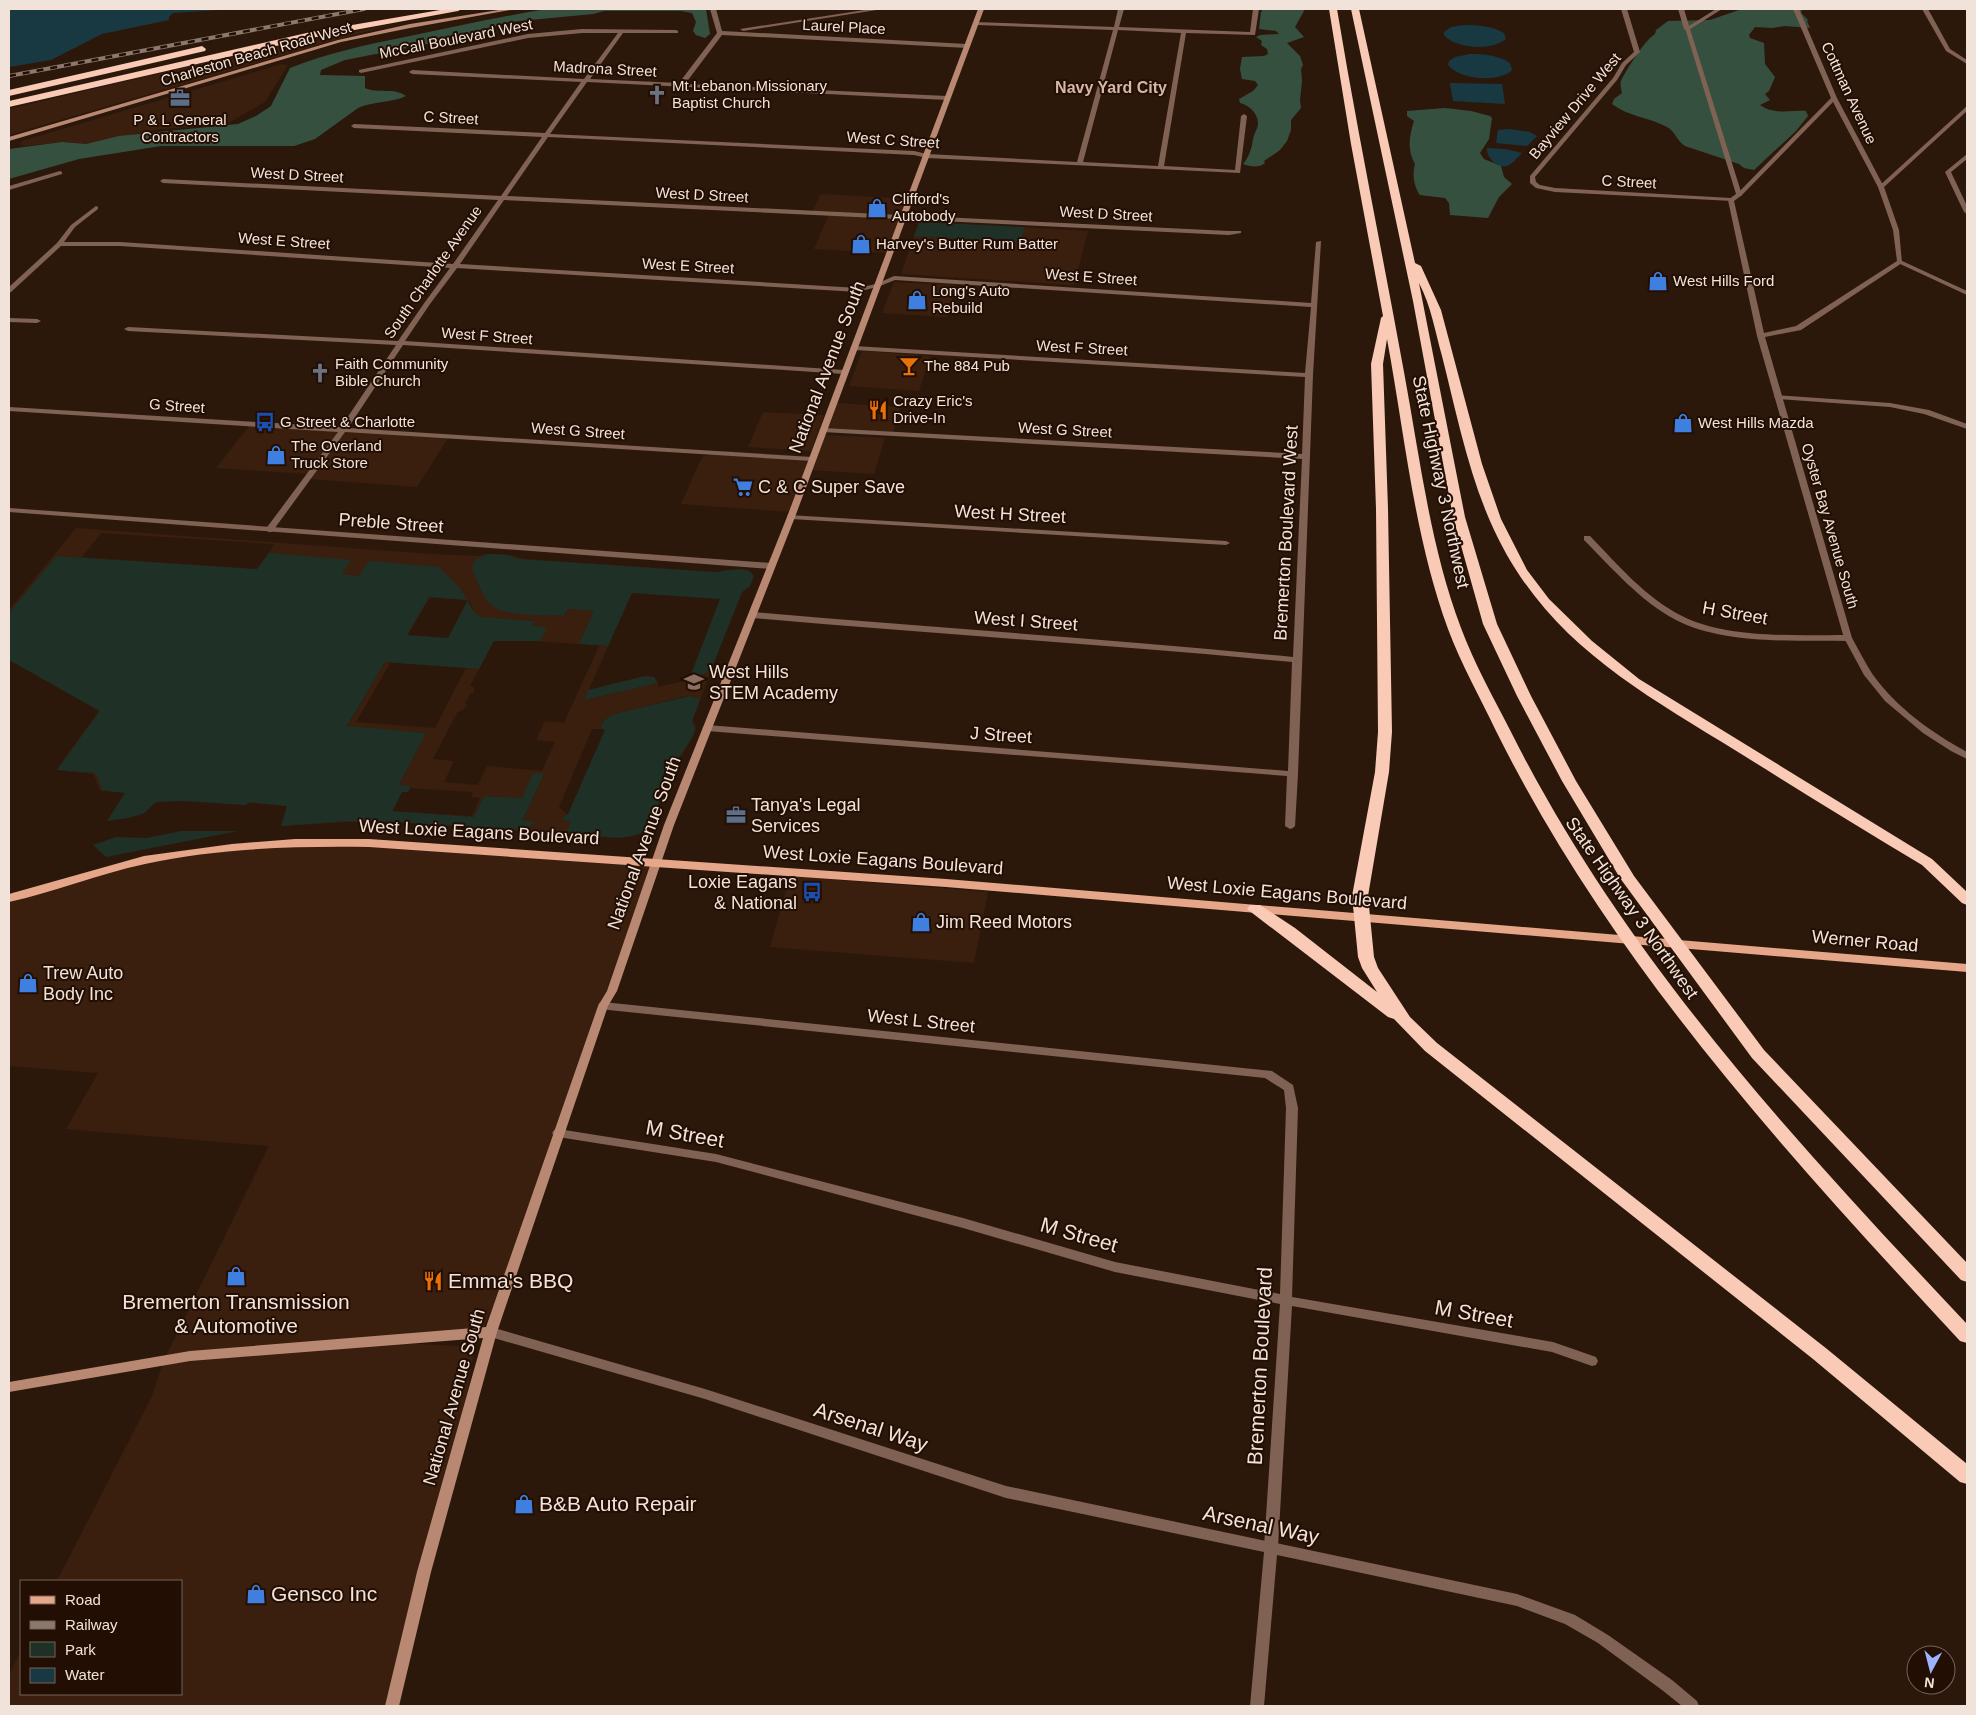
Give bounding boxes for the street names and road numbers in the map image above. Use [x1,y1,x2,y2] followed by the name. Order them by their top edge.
[378,15,535,62] street label: McCall Boulevard West
[802,16,886,37] street label: Laurel Place
[159,18,354,89] street label: Charleston Beach Road West
[1818,39,1881,147] street label: Cottman Avenue
[1525,49,1624,162] street label: Bayview Drive West
[553,57,658,80] street label: Madrona Street
[423,108,480,127] street label: C Street
[846,128,941,151] street label: West C Street
[250,164,345,185] street label: West D Street
[1601,172,1658,191] street label: C Street
[655,184,750,205] street label: West D Street
[380,202,485,341] street label: South Charlotte Avenue
[1059,203,1154,224] street label: West D Street
[237,229,331,252] street label: West E Street
[642,255,735,276] street label: West E Street
[1044,265,1138,288] street label: West E Street
[785,278,869,456] street label: National Avenue South
[441,324,534,347] street label: West F Street
[1036,337,1129,358] street label: West F Street
[1409,374,1473,590] street label: State Highway 3 Northwest
[149,395,206,416] street label: G Street
[531,419,626,442] street label: West G Street
[1018,419,1113,440] street label: West G Street
[1270,425,1302,641] street label: Bremerton Boulevard West
[1799,441,1862,611] street label: Oyster Bay Avenue South
[954,501,1066,527] street label: West H Street
[338,509,444,537] street label: Preble Street
[1701,597,1769,629] street label: H Street
[974,607,1078,635] street label: West I Street
[969,723,1033,747] street label: J Street
[603,754,685,932] street label: National Avenue South
[1562,813,1702,1003] street label: State Highway 3 Northwest
[358,816,600,848] street label: West Loxie Eagans Boulevard
[762,842,1004,878] street label: West Loxie Eagans Boulevard
[1166,873,1408,913] street label: West Loxie Eagans Boulevard
[1811,926,1919,956] street label: Werner Road
[866,1005,976,1037] street label: West L Street
[644,1115,726,1152] street label: M Street
[1038,1213,1121,1257] street label: M Street
[1243,1266,1276,1466] street label: Bremerton Boulevard
[1433,1295,1515,1332] street label: M Street
[419,1306,489,1488] street label: National Avenue South
[811,1397,931,1456] street label: Arsenal Way
[1201,1501,1322,1548] street label: Arsenal Way

